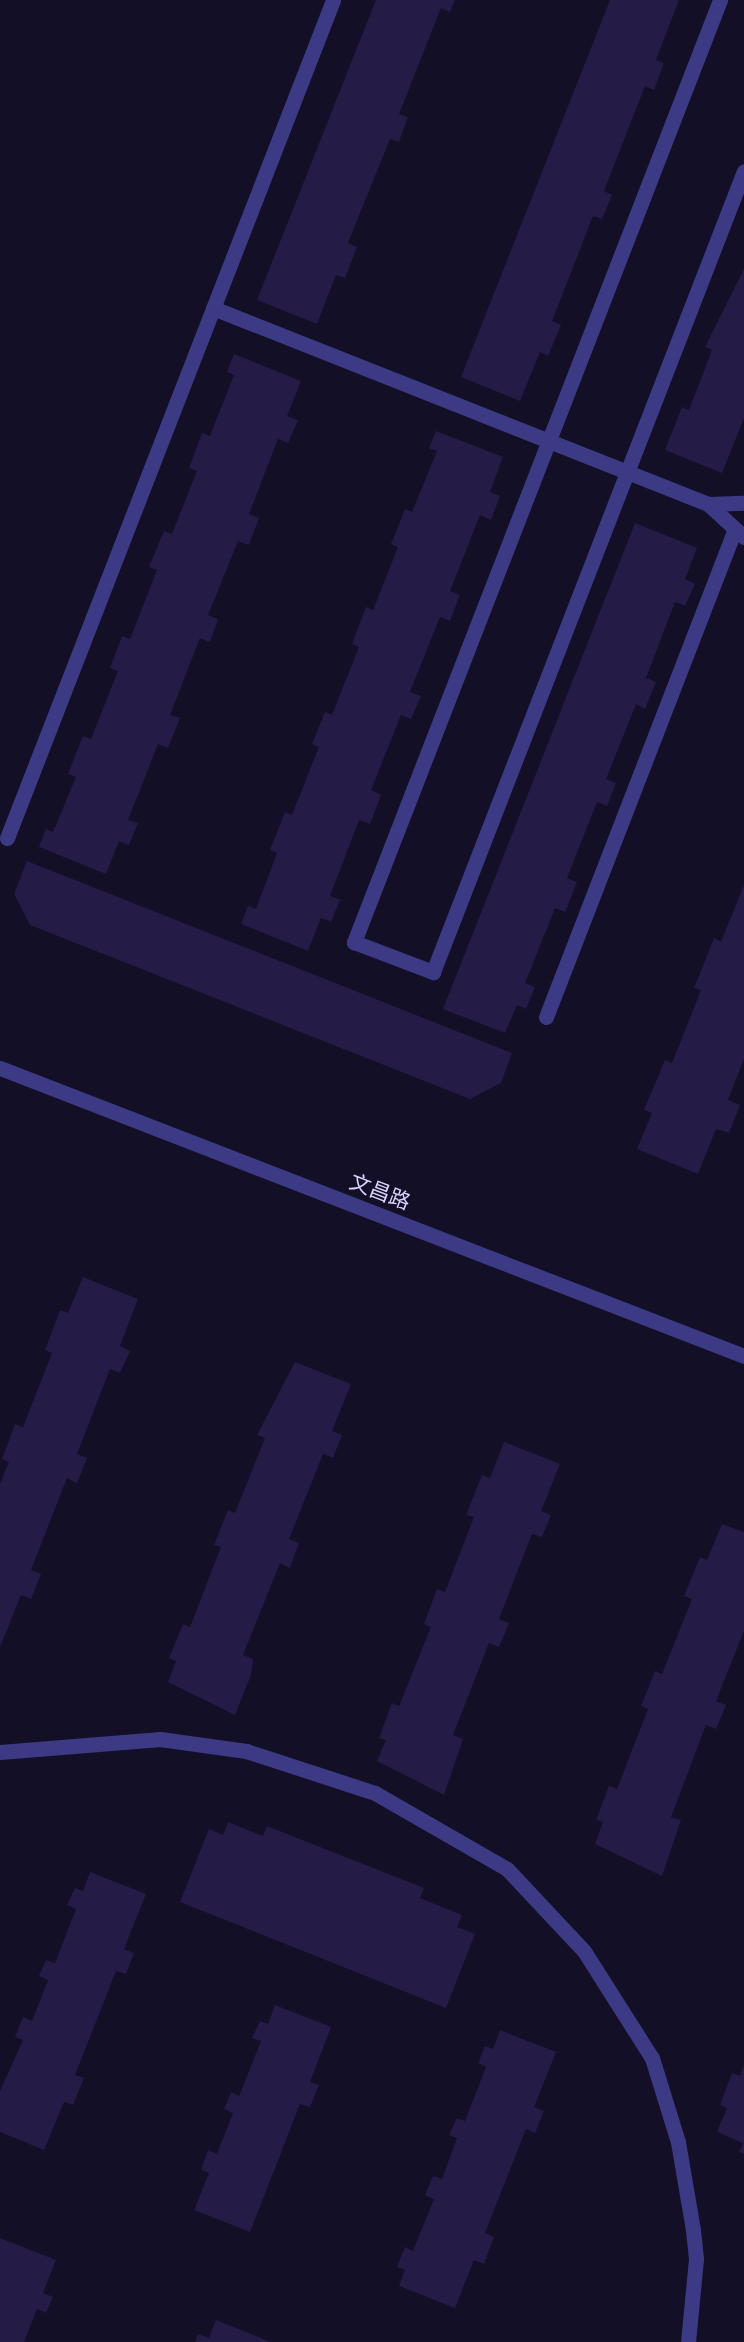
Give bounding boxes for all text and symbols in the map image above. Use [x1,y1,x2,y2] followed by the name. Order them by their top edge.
[346,1169,414,1215] street label: 文昌路

